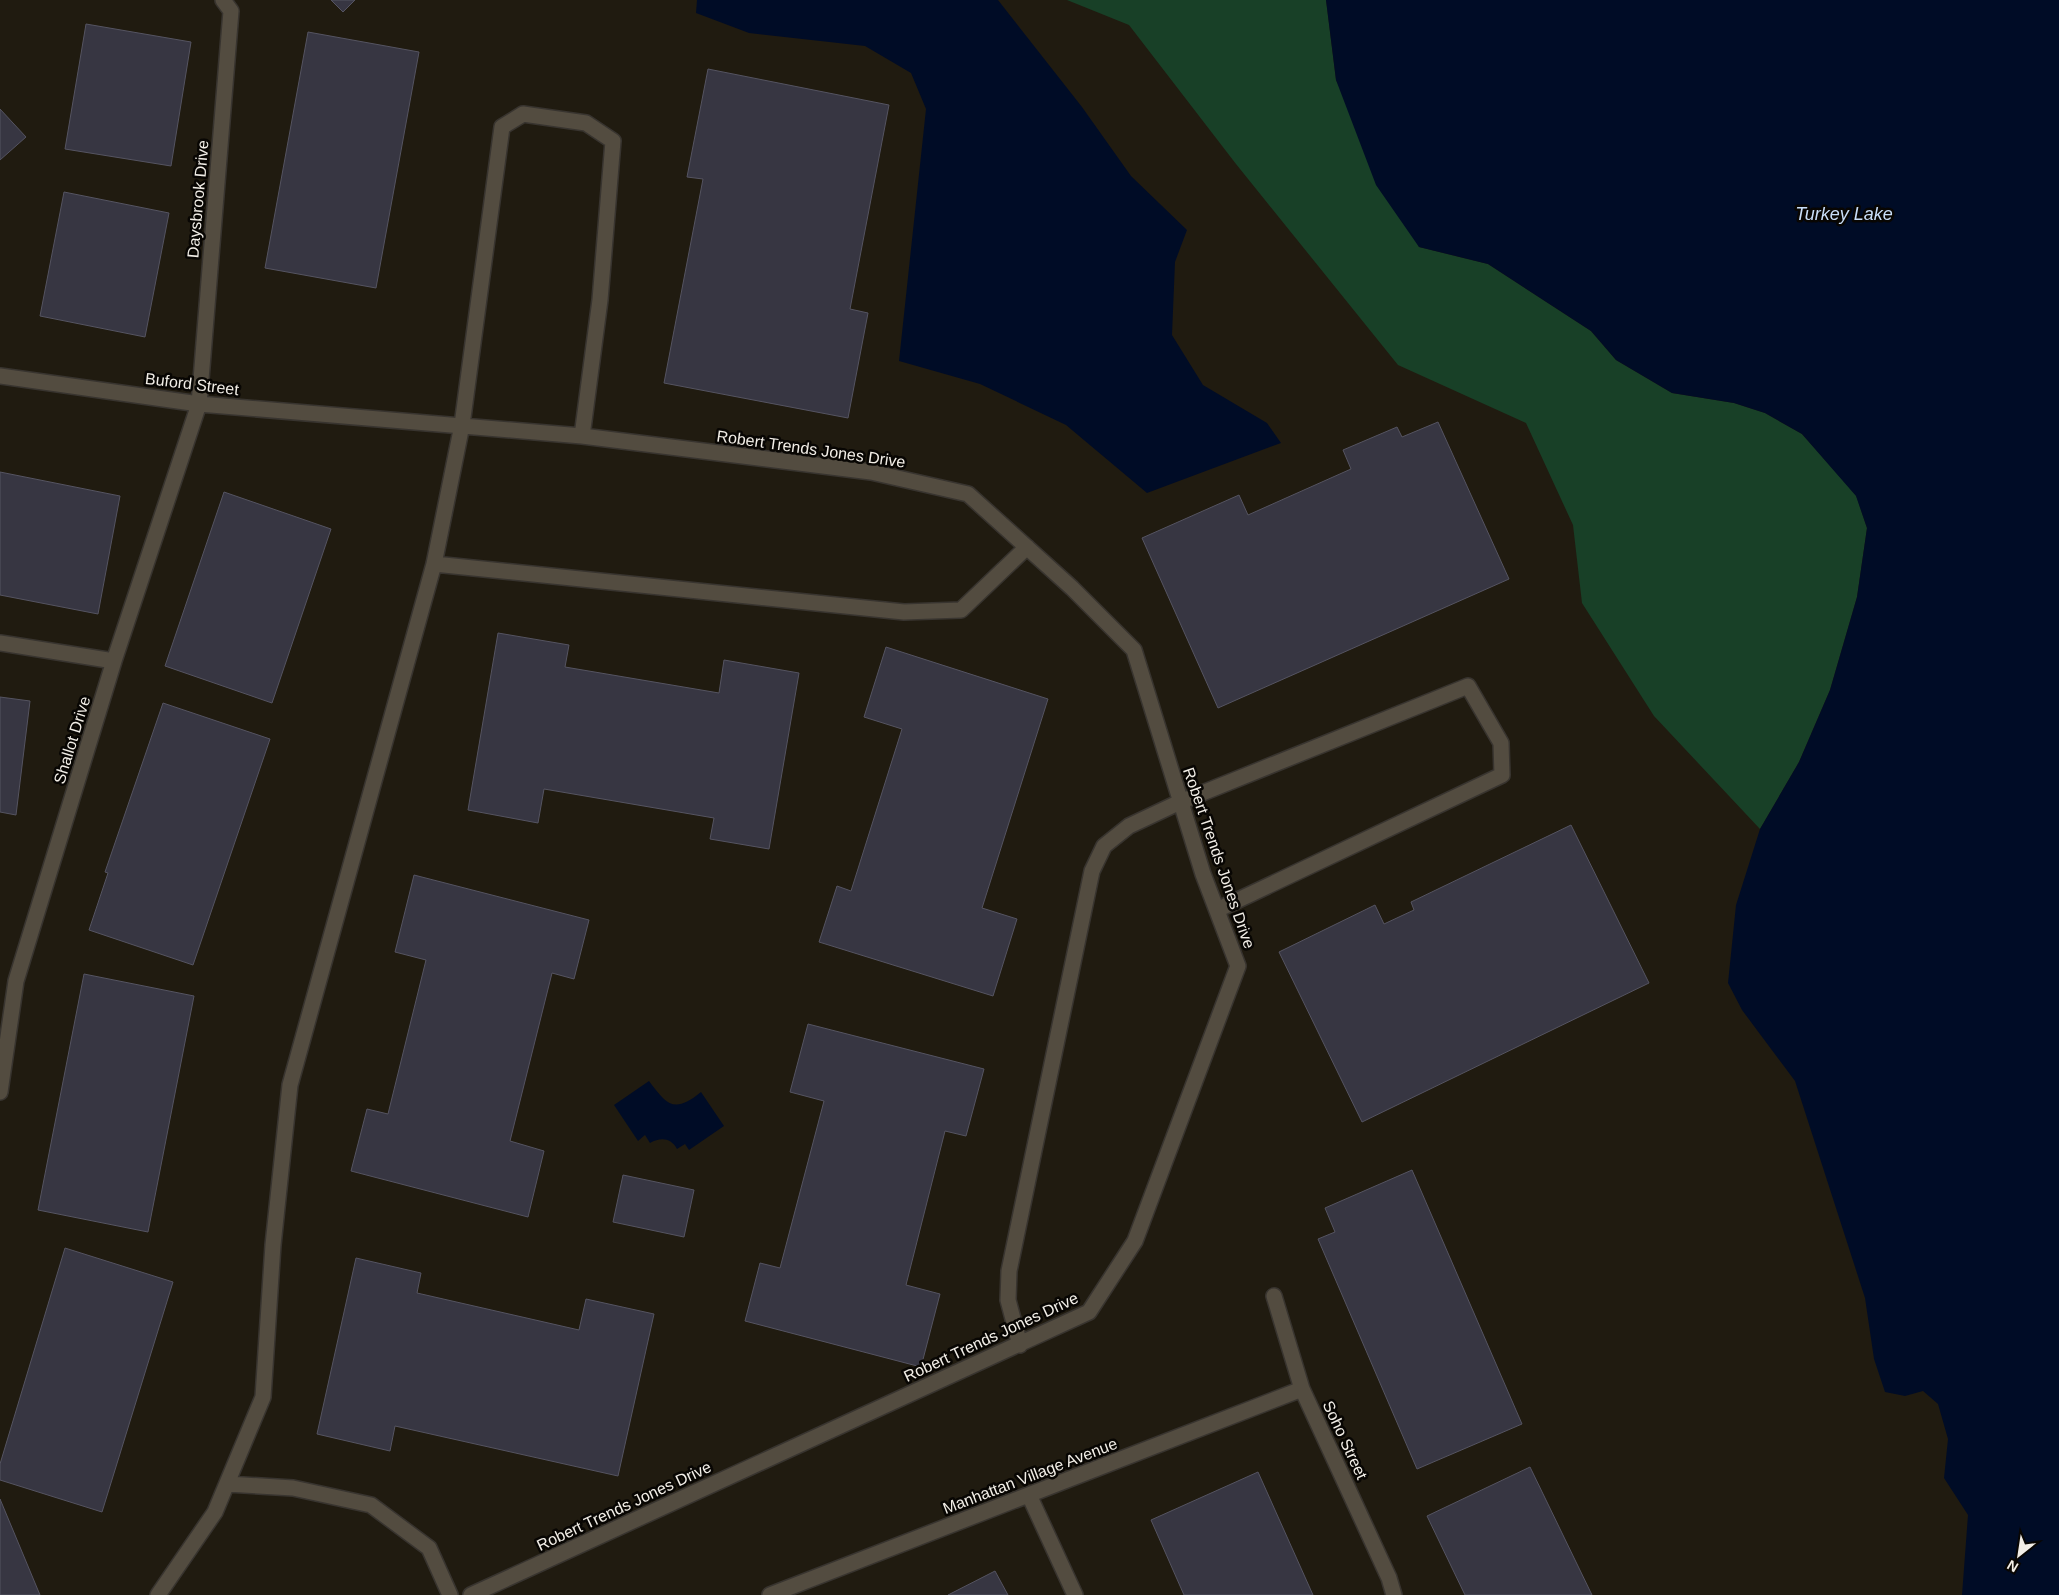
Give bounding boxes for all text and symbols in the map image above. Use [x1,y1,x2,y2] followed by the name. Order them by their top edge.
[184,139,212,259] street label: Daysbrook Drive
[1795,204,1893,224] water label: Turkey Lake
[144,370,240,398] street label: Buford Street
[716,427,907,471] street label: Robert Trends Jones Drive
[51,694,93,786] street label: Shallot Drive
[1180,765,1258,951] street label: Robert Trends Jones Drive
[901,1289,1081,1385] street label: Robert Trends Jones Drive
[1319,1398,1371,1482] street label: Soho Street
[940,1435,1120,1517] street label: Manhattan Village Avenue
[534,1458,714,1554] street label: Robert Trends Jones Drive
[1994,1530,2044,1580] north arrow
[2004,1557,2021,1576] text: N

